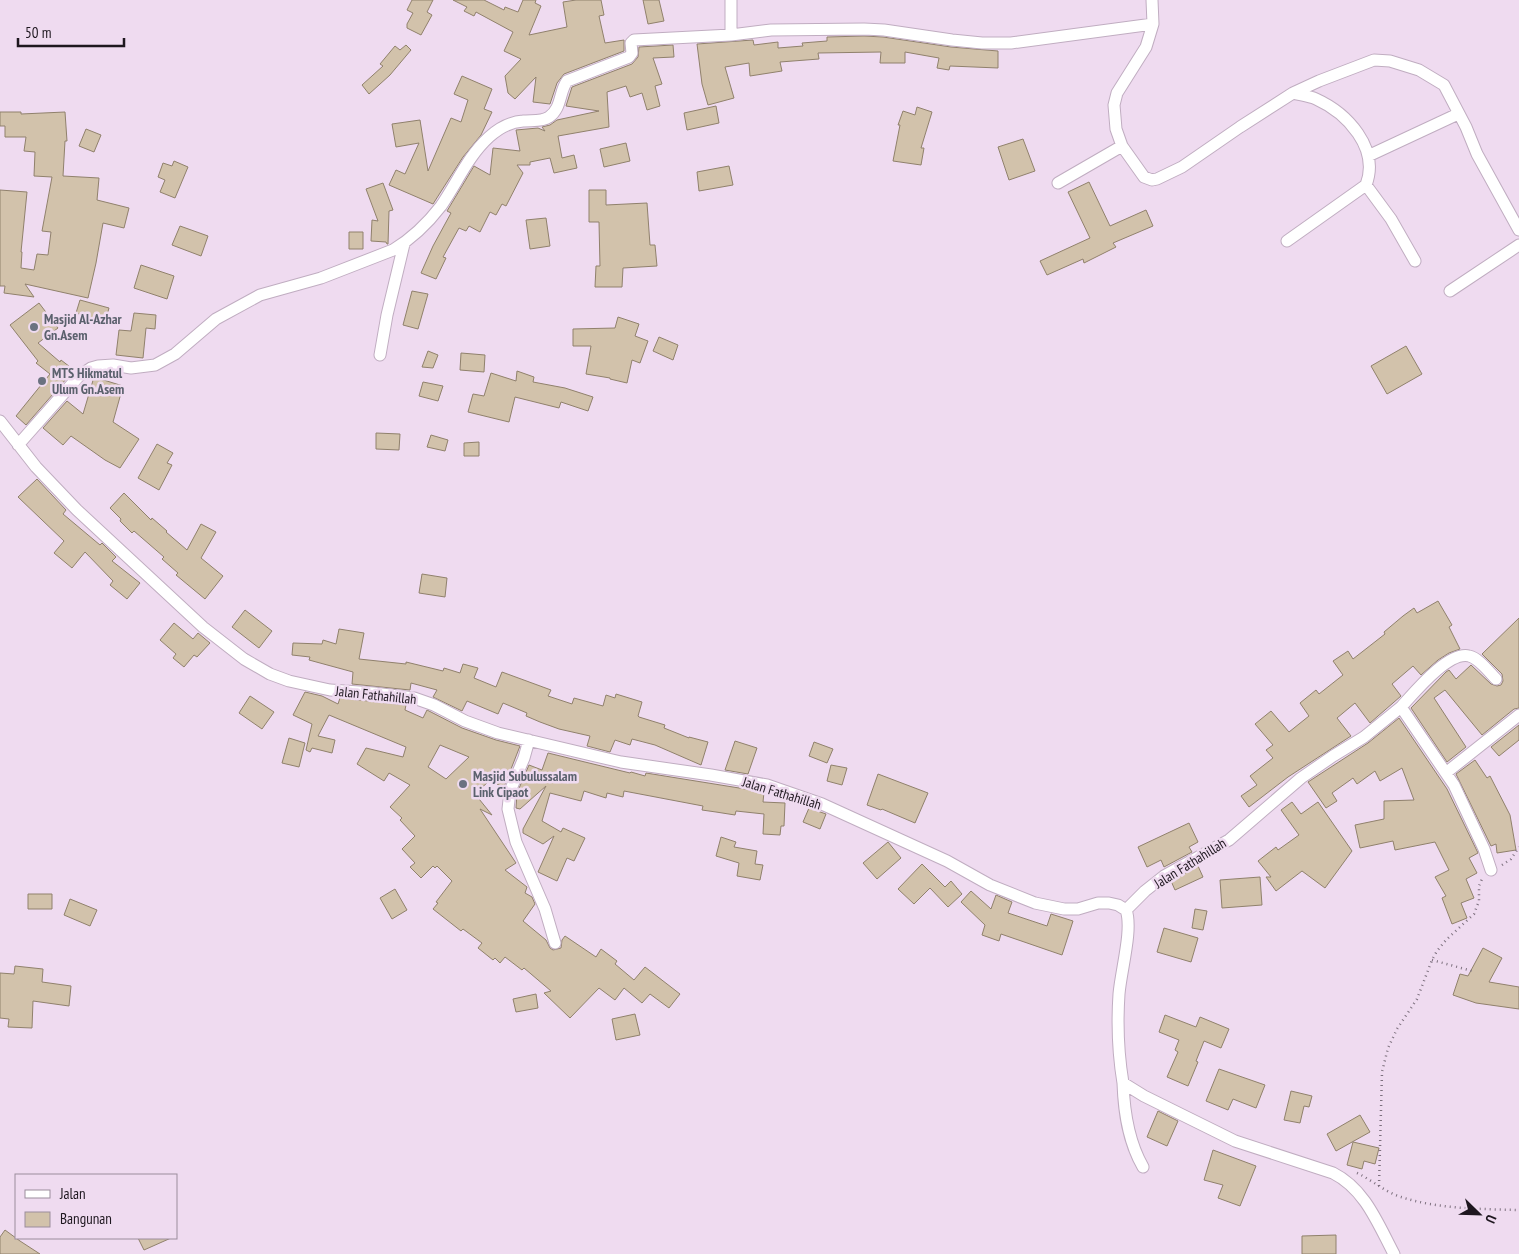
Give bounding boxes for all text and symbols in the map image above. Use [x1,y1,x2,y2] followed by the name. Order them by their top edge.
[18,15,124,47] scale bar
[25,23,51,42] text: 50 m
[44,310,123,344] place label: Masjid Al-Azhar Gn.Asem
[28,321,40,333] marker: Masjid Al-Azhar Gn.Asem
[52,364,124,398] place label: MTS Hikmatul Ulum Gn.Asem
[36,375,48,387] marker: MTS Hikmatul Ulum Gn.Asem
[334,682,417,708] street label: Jalan Fathahillah
[473,767,577,801] place label: Masjid Subulussalam Link Cipaot
[739,772,824,814] street label: Jalan Fathahillah
[457,778,469,790] marker: Masjid Subulussalam Link Cipaot
[1150,834,1229,893] street label: Jalan Fathahillah
[15,1174,178,1239] legend
[59,1184,86,1203] text: Jalan
[1454,1189,1504,1239] north arrow
[60,1209,112,1228] text: Bangunan
[1481,1212,1501,1226] text: U

